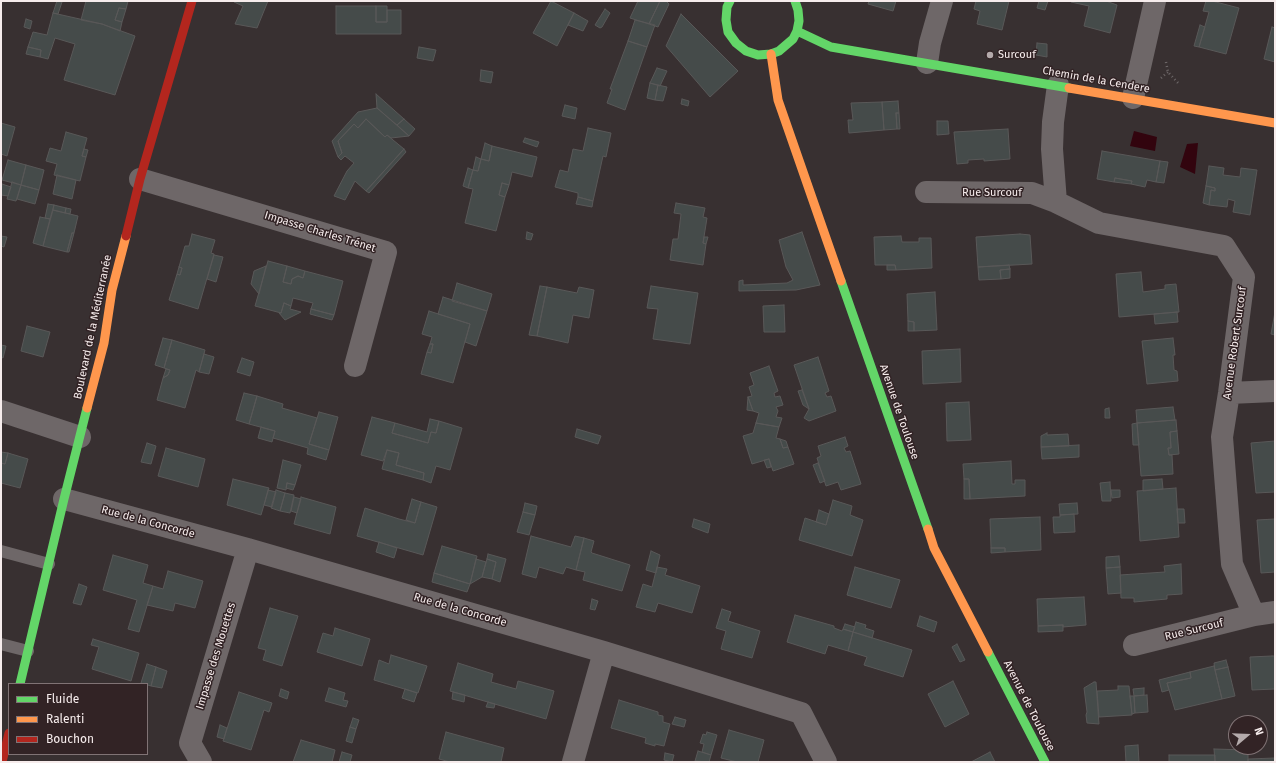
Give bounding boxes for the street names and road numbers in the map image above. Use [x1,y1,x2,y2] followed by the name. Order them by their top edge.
[1041,64,1151,96] street label: Chemin de la Cendere
[962,186,1022,200] street label: Rue Surcouf
[263,209,377,255] street label: Impasse Charles Trénet
[71,254,115,400] street label: Boulevard de la Méditerranée
[1221,286,1249,400] street label: Avenue Robert Surcouf
[876,363,922,461] street label: Avenue de Toulouse
[100,503,196,541] street label: Rue de la Concorde
[412,590,508,630] street label: Rue de la Concorde
[193,601,239,711] street label: Impasse des Mouettes
[1163,616,1225,644] street label: Rue Surcouf
[1000,658,1058,754] street label: Avenue de Toulouse

